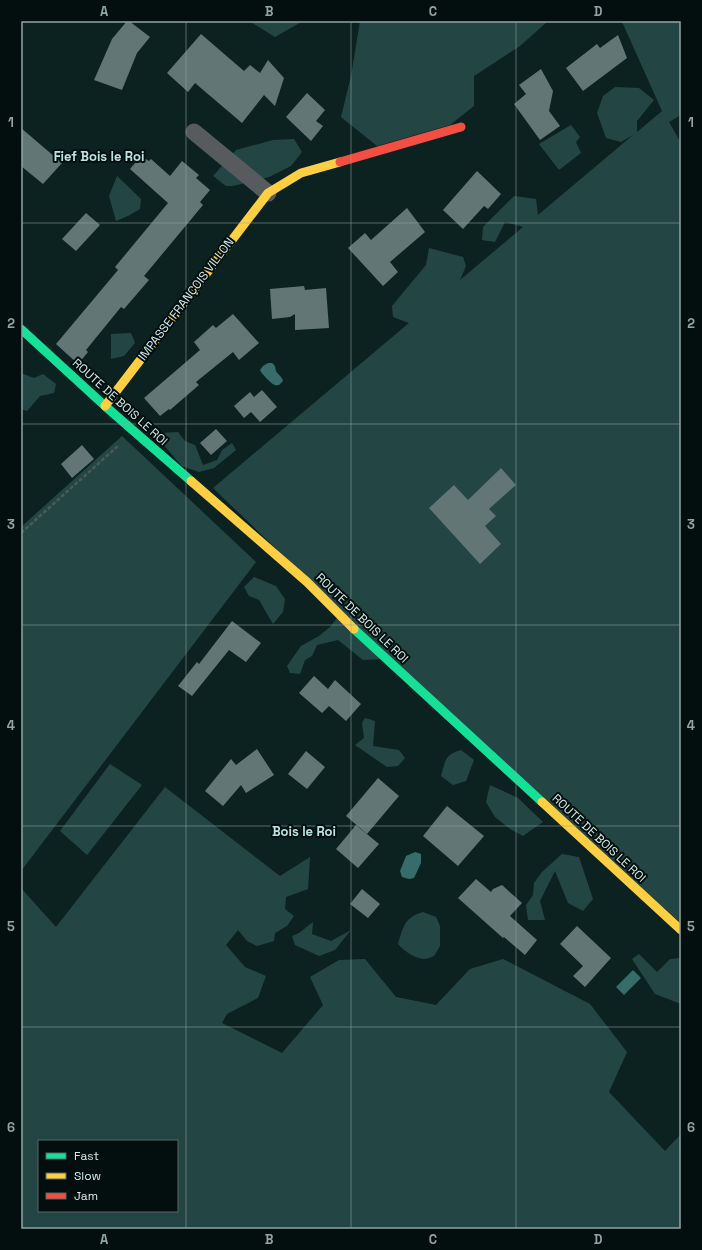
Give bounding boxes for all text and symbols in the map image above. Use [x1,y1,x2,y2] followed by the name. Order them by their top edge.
[100,3,109,20] text: A
[265,3,274,20] text: B
[429,3,437,20] text: C
[594,3,603,20] text: D
[8,114,14,131] text: 1
[688,114,694,131] text: 1
[54,148,144,165] district label: Fief Bois le Roi
[135,234,237,364] street label: IMPASSE FRANÇOIS VILLON
[7,315,15,332] text: 2
[687,315,695,332] text: 2
[69,355,171,449] street label: ROUTE DE BOIS LE ROI
[7,516,15,533] text: 3
[687,516,695,533] text: 3
[312,570,412,666] street label: ROUTE DE BOIS LE ROI
[7,717,15,734] text: 4
[687,717,695,734] text: 4
[549,790,649,886] street label: ROUTE DE BOIS LE ROI
[272,823,336,840] district label: Bois le Roi
[7,918,15,935] text: 5
[687,918,695,935] text: 5
[7,1119,15,1136] text: 6
[687,1119,695,1136] text: 6
[38,1140,178,1212] legend
[74,1148,99,1164] text: Fast
[74,1168,101,1184] text: Slow
[74,1188,98,1204] text: Jam
[100,1231,109,1248] text: A
[265,1231,274,1248] text: B
[429,1231,437,1248] text: C
[594,1231,603,1248] text: D

